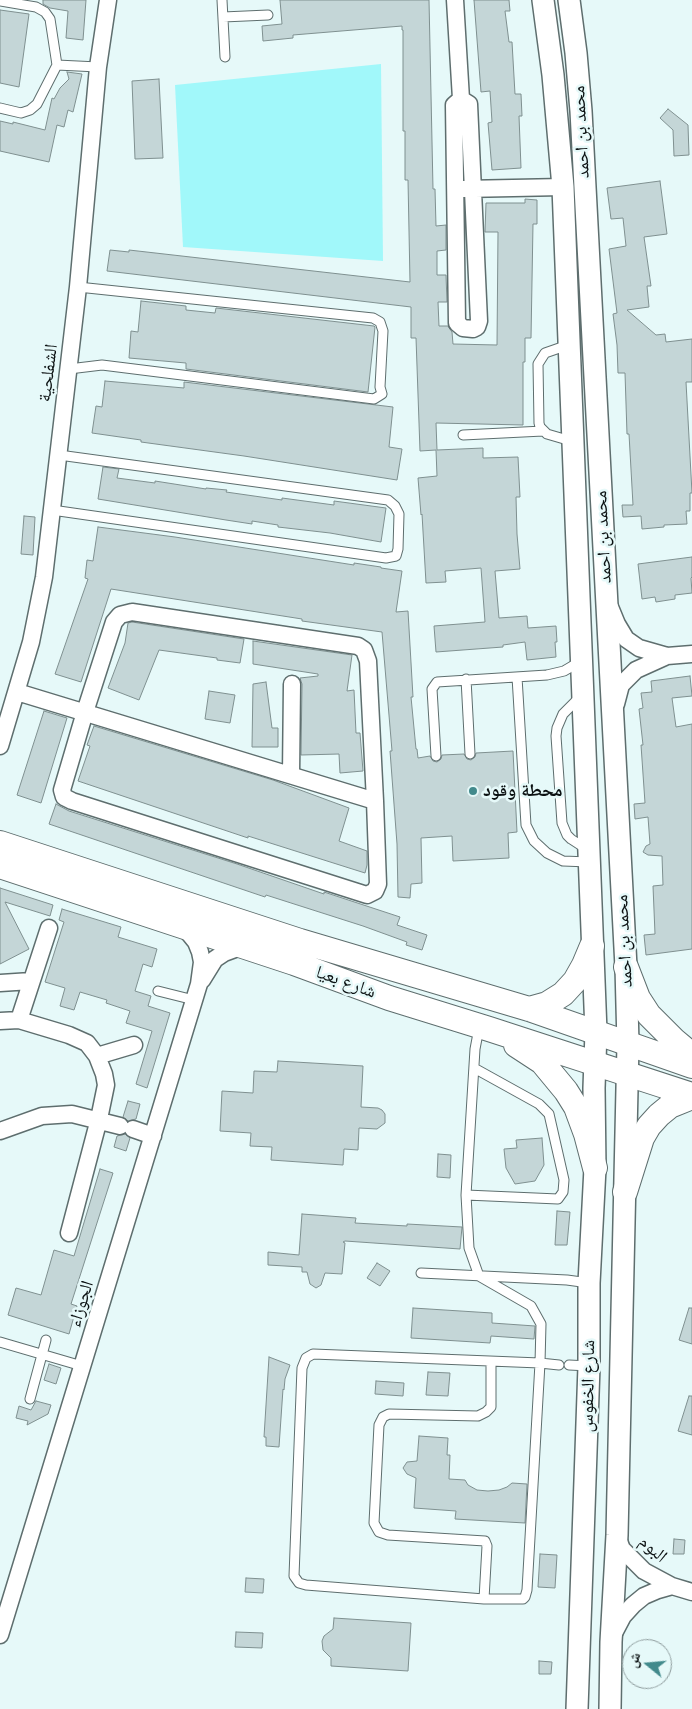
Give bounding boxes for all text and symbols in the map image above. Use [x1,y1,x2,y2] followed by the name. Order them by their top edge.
[568,85,594,179] street label: محمد بن احمد
[34,343,62,403] street label: الشفلحية
[590,490,616,584] street label: محمد بن احمد
[483,780,563,802] place label: محطة وقود
[467,785,479,797] marker: محطة وقود
[611,894,637,988] street label: محمد بن احمد
[313,961,379,1003] street label: شارع بعيا
[64,1278,98,1330] street label: الجوزاء
[576,1340,600,1432] street label: شارع الخفوس
[634,1531,672,1567] street label: البوم
[622,1639,672,1689] north arrow
[623,1650,644,1670] text: ش

